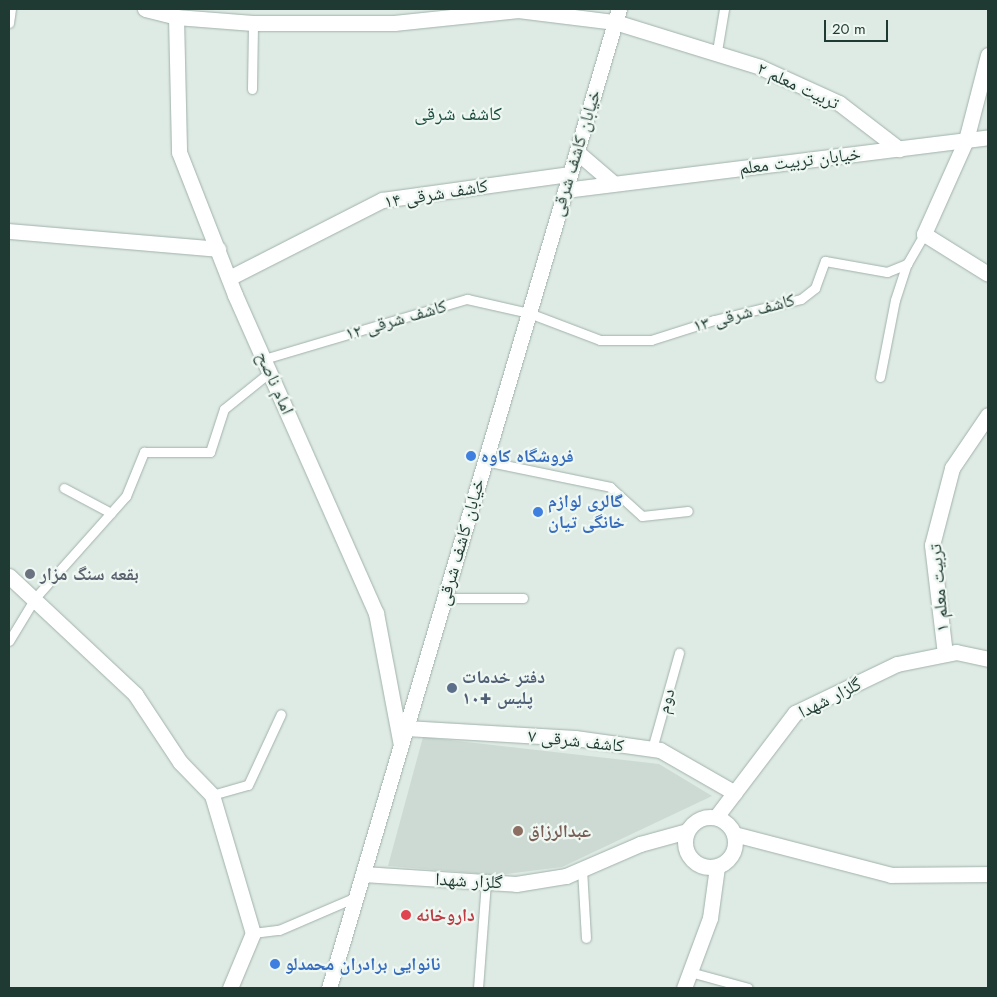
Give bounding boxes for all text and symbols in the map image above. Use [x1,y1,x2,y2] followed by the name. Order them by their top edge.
[827,10,891,42] scale bar
[832,18,866,40] text: 20 m
[754,58,842,114] street label: تربیت معلم ۲
[547,87,605,219] street label: خیابان کاشف شرقی
[414,103,502,125] district label: کاشف شرقی
[738,143,862,179] street label: خیابان تربیت معلم
[383,175,489,213] street label: کاشف شرقی ۱۴
[691,289,797,337] street label: کاشف شرقی ۱۳
[343,295,449,345] street label: کاشف شرقی ۱۲
[252,348,298,418] street label: امام ناصح
[481,445,574,467] place label: فروشگاه کاوه
[465,450,477,462] marker: فروشگاه کاوه
[433,476,489,608] street label: خیابان کاشف شرقی
[548,491,625,534] place label: گالری لوازم خانگی تیان
[532,506,544,518] marker: گالری لوازم خانگی تیان
[924,543,954,633] street label: تربیت معلم ۱
[40,563,139,585] place label: بقعه سنگ مزار
[24,568,36,580] marker: بقعه سنگ مزار
[462,667,545,710] place label: دفتر خدمات پلیس +۱۰
[795,673,865,723] street label: گلزار شهدا
[446,682,458,694] marker: دفتر خدمات پلیس +۱۰
[652,686,680,716] street label: دوم
[527,725,625,757] street label: کاشف شرقی ۷
[528,820,591,842] place label: عبدالرزاق
[512,825,524,837] marker: عبدالرزاق
[435,868,503,894] street label: گلزار شهدا
[416,904,475,926] place label: داروخانه
[400,909,412,921] marker: داروخانه
[285,953,440,975] place label: نانوایی برادران محمدلو
[269,958,281,970] marker: نانوایی برادران محمدلو

